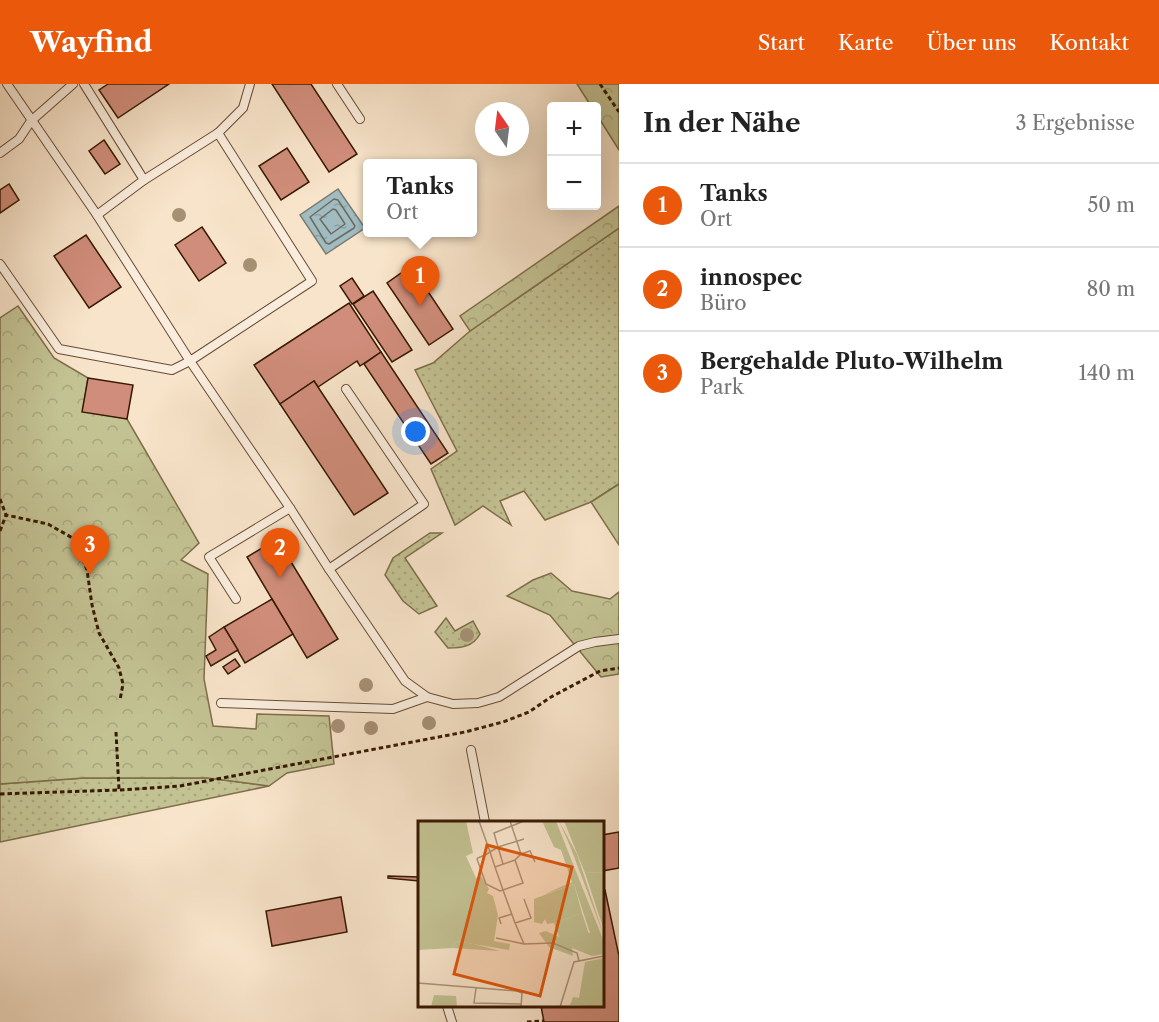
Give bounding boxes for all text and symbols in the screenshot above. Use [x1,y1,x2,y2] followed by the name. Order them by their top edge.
[30,25,152,59] text: Wayfind
[758,30,805,55] text: Start
[838,30,894,55] text: Karte
[927,30,1016,55] text: Über uns
[1049,30,1129,55] text: Kontakt
[475,102,529,156] north arrow
[547,102,601,210] map controls
[547,102,601,156] button: +
[643,107,800,139] text: In der Nähe
[1016,111,1135,135] text: 3 Ergebnisse
[547,156,601,210] button: −
[363,159,477,237] popup
[386,173,454,200] text: Tanks
[700,180,768,207] text: Tanks
[658,193,667,217] text: 1
[1088,193,1135,217] text: 50 m
[386,200,418,224] text: Ort
[700,207,732,231] text: Ort
[400,256,440,306] pin: 1
[700,264,802,291] text: innospec
[657,277,668,301] text: 2
[1087,277,1135,301] text: 80 m
[700,291,746,315] text: Büro
[700,348,1003,375] text: Bergehalde Pluto-Wilhelm
[657,361,668,385] text: 3
[1078,361,1135,385] text: 140 m
[700,375,743,399] text: Park
[401,417,430,446] your location
[70,526,110,575] pin: 3
[260,528,300,578] pin: 2
[418,821,604,1007] inset map

